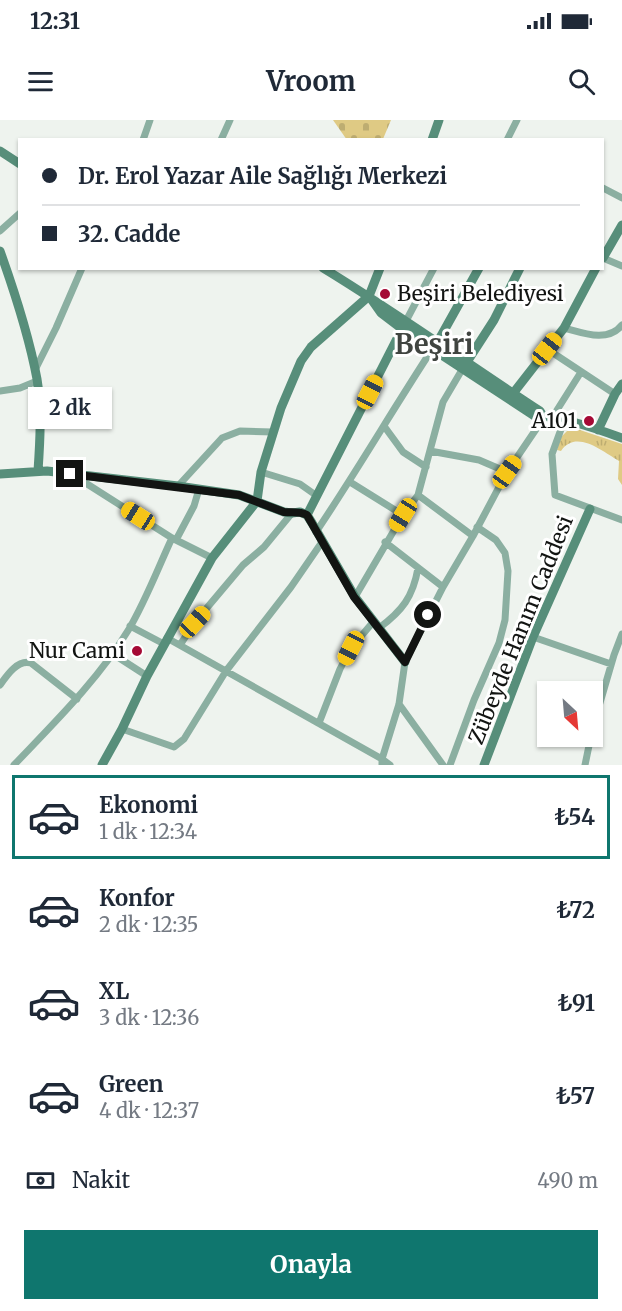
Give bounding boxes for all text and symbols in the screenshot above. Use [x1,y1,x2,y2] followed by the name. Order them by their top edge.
[30,7,80,35] text: 12:31
[266,64,356,98] text: Vroom
[24,65,57,98] icon: menu
[565,65,598,98] icon: search
[78,162,447,190] text: Dr. Erol Yazar Aile Sağlığı Merkezi
[78,220,181,248] text: 32. Cadde
[397,280,564,307] place label: Beşiri Belediyesi
[378,287,392,301] marker: Beşiri Belediyesi
[394,327,474,361] district label: Beşiri
[529,329,565,369] car
[354,372,386,412] car
[28,387,112,429] callout: 2 dk
[49,395,91,420] text: 2 dk
[531,407,577,434] place label: A101
[582,414,596,428] marker: A101
[489,452,525,492] car
[56,460,83,487] route end
[386,495,420,535] car
[118,499,158,533] car
[462,511,579,748] street label: Zübeyde Hanım Caddesi
[414,601,441,628] route start
[176,603,214,641] car
[335,628,367,668] car
[29,637,125,664] place label: Nur Cami
[130,644,144,658] marker: Nur Cami
[537,681,603,747] north arrow
[537,681,603,747] map controls
[27,790,81,844] icon: car
[99,791,198,819] text: Ekonomi
[554,803,595,831] text: ₺54
[99,819,197,844] text: 1 dk · 12:34
[27,883,81,937] icon: car
[99,884,175,912] text: Konfor
[556,896,595,924] text: ₺72
[99,912,199,937] text: 2 dk · 12:35
[27,976,81,1030] icon: car
[99,977,129,1005] text: XL
[558,989,595,1017] text: ₺91
[99,1005,199,1030] text: 3 dk · 12:36
[27,1069,81,1123] icon: car
[99,1070,163,1098] text: Green
[556,1082,595,1110] text: ₺57
[99,1098,199,1123] text: 4 dk · 12:37
[24,1164,57,1197] icon: cash
[72,1166,130,1194] text: Nakit
[537,1168,598,1193] text: 490 m
[24,1230,598,1299] button: Onayla

